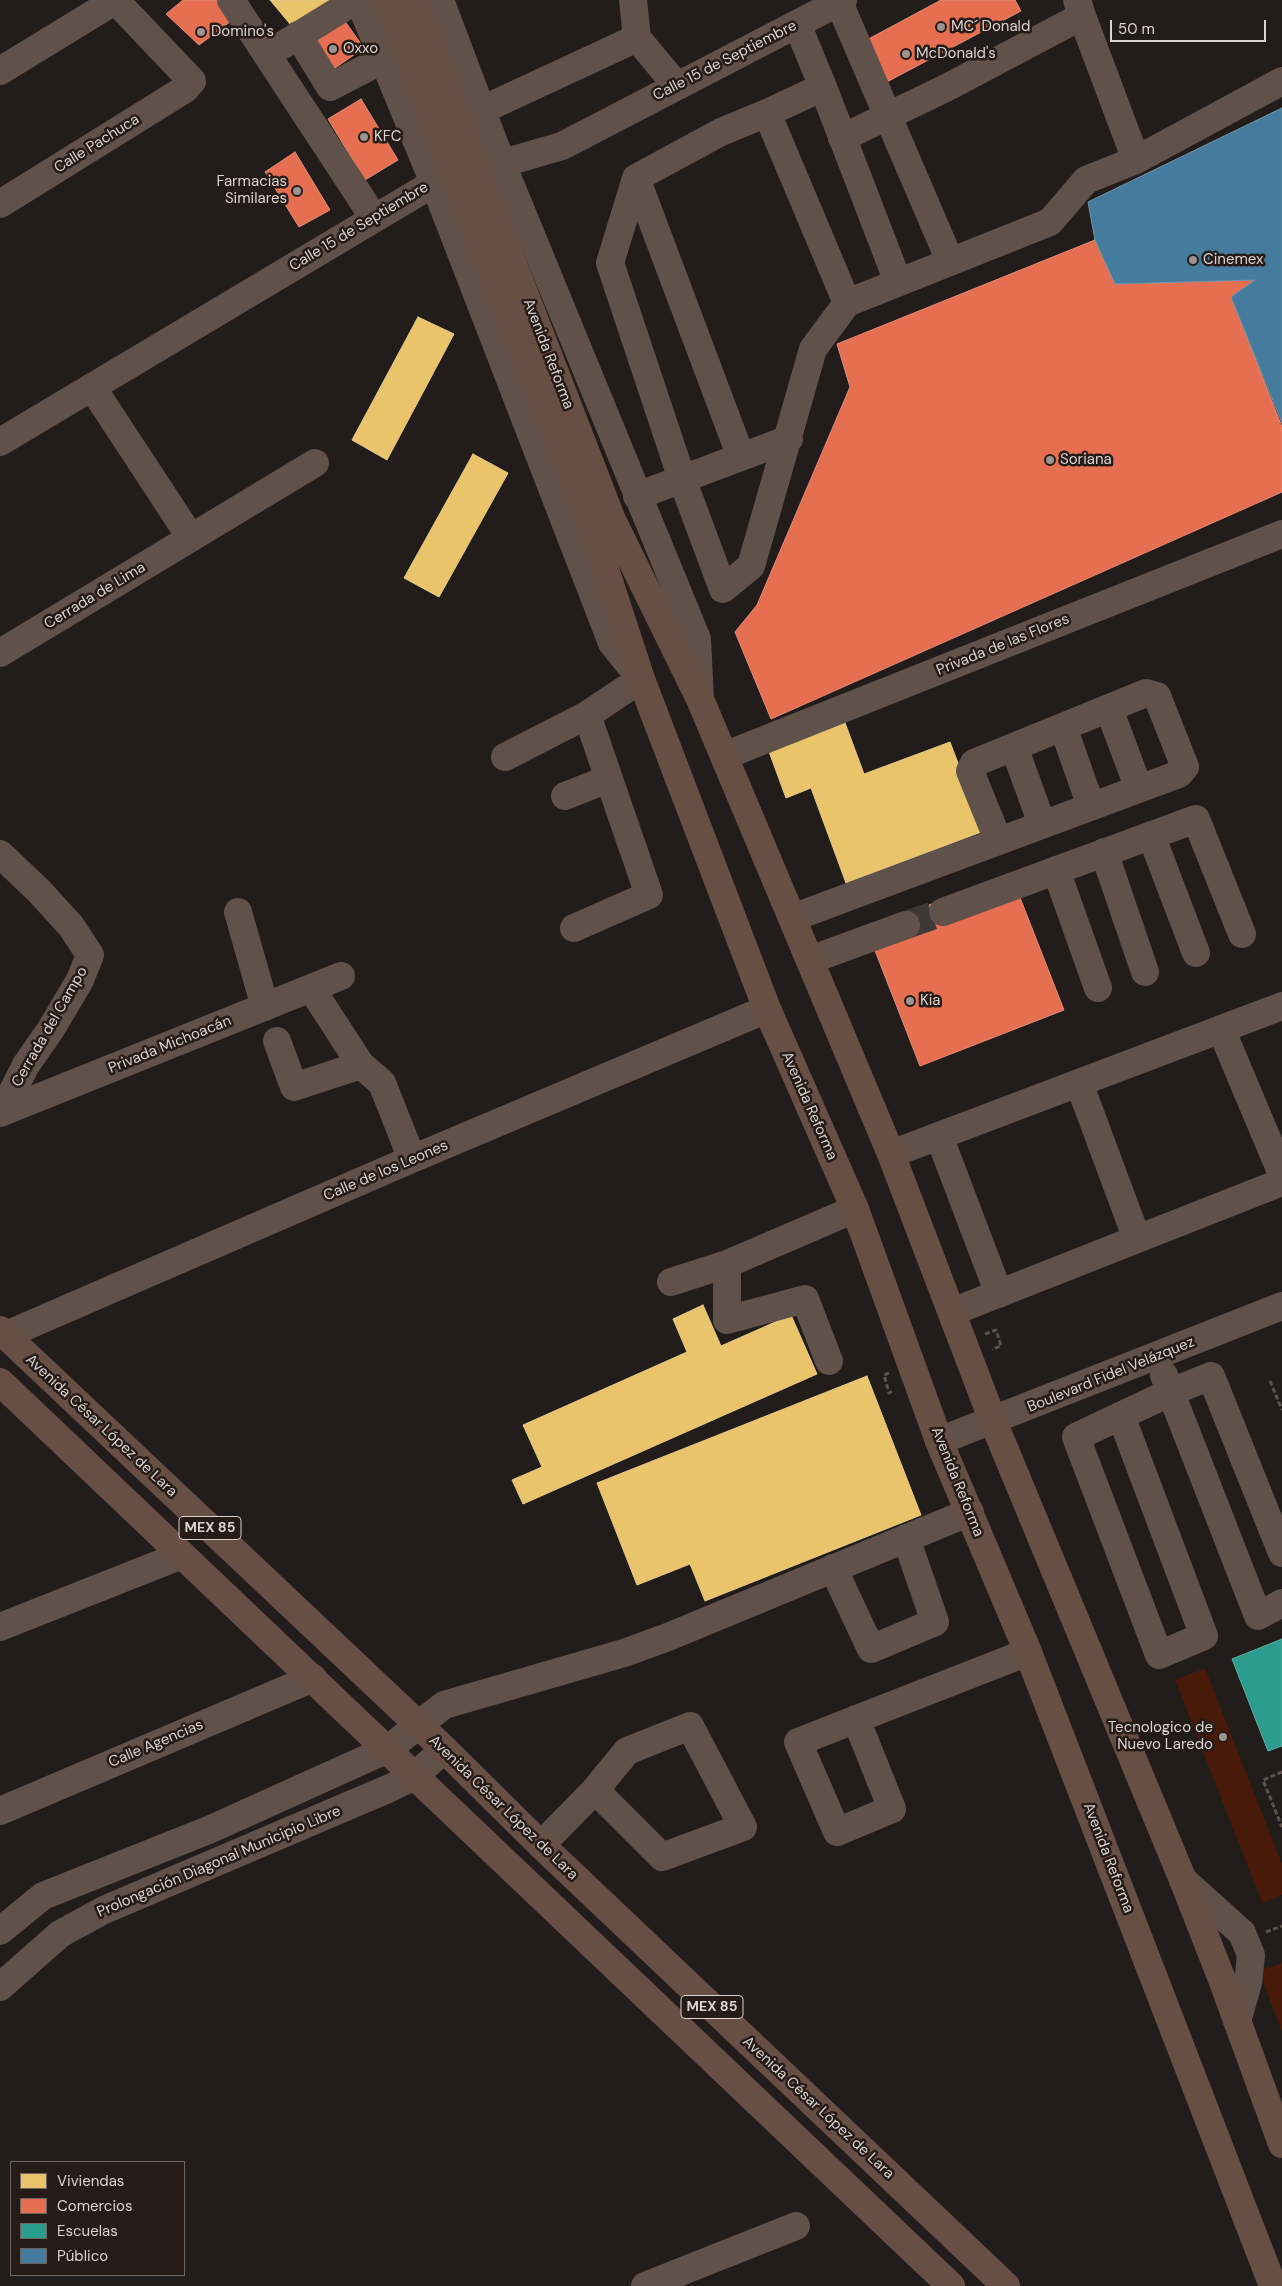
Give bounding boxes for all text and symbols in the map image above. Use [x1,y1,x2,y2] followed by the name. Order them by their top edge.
[1112,10,1268,42] scale bar
[650,17,800,105] street label: Calle 15 de Septiembre
[951,18,1030,36] place label: MC´ Donald
[1118,19,1155,39] text: 50 m
[935,21,947,33] marker: MC´ Donald
[211,23,274,41] place label: Domino's
[195,26,207,38] marker: Domino's
[343,40,378,58] place label: Oxxo
[327,43,339,55] marker: Oxxo
[916,45,996,63] place label: McDonald's
[900,48,912,60] marker: McDonald's
[51,111,143,177] street label: Calle Pachuca
[374,128,402,146] place label: KFC
[358,131,370,143] marker: KFC
[216,173,287,208] place label: Farmacias Similares
[286,178,432,276] street label: Calle 15 de Septiembre
[291,185,303,197] marker: Farmacias Similares
[1203,251,1263,269] place label: Cinemex
[1187,254,1199,266] marker: Cinemex
[519,296,577,412] street label: Avenida Reforma
[1060,451,1112,469] place label: Soriana
[1044,454,1056,466] marker: Soriana
[41,559,149,633] street label: Cerrada de Lima
[934,610,1072,680] street label: Privada de las Flores
[8,964,92,1090] street label: Cerrada del Campo
[920,992,941,1010] place label: Kia
[904,995,916,1007] marker: Kia
[106,1012,234,1078] street label: Privada Michoacán
[777,1049,841,1163] street label: Avenida Reforma
[321,1137,451,1205] street label: Calle de los Leones
[1025,1333,1197,1417] street label: Boulevard Fidel Velázquez
[22,1351,180,1501] street label: Avenida César López de Lara
[927,1424,987,1540] street label: Avenida Reforma
[179,1516,241,1540] road number: MEX 85
[106,1716,206,1772] street label: Calle Agencias
[1108,1719,1213,1754] place label: Tecnologico de Nuevo Laredo
[1217,1731,1229,1743] marker: Tecnologico de Nuevo Laredo
[425,1732,581,1884] street label: Avenida César López de Lara
[1079,1800,1137,1916] street label: Avenida Reforma
[94,1802,344,1922] street label: Prolongación Diagonal Municipio Libre
[681,1995,743,2018] road number: MEX 85
[739,2033,897,2183] street label: Avenida César López de Lara
[10,2161,185,2276] legend
[57,2171,124,2191] text: Viviendas
[57,2196,132,2216] text: Comercios
[57,2221,118,2241] text: Escuelas
[57,2246,108,2266] text: Público

